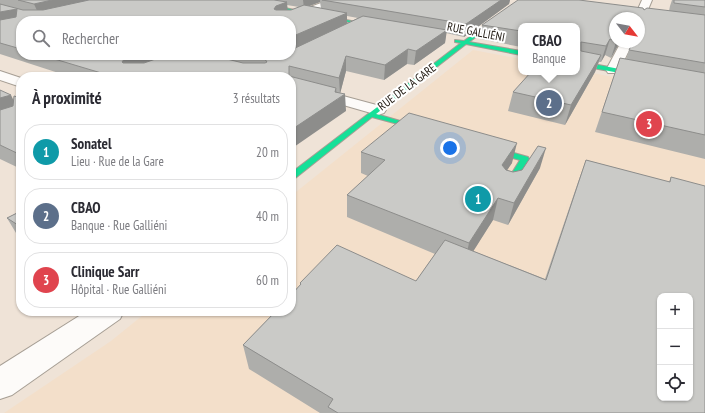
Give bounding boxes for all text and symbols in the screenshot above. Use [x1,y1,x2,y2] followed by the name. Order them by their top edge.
[609,12,645,48] north arrow
[16,16,296,60] search box
[446,19,506,44] street label: RUE GALLIÉNI
[518,23,580,75] popup
[30,27,52,49] icon: search
[62,29,119,48] text: Rechercher
[532,31,562,50] text: CBAO
[532,50,566,67] text: Banque
[375,60,439,113] street label: RUE DE LA GARE
[32,87,102,109] text: À proximité
[536,88,562,118] pin: 2
[233,90,280,107] text: 3 résultats
[636,109,662,139] pin: 3
[71,134,112,153] text: Sonatel
[440,138,460,158] your location
[43,144,49,161] text: 1
[256,144,279,161] text: 20 m
[71,153,164,170] text: Lieu · Rue de la Gare
[465,184,491,214] pin: 1
[71,198,101,217] text: CBAO
[43,208,49,225] text: 2
[256,208,279,225] text: 40 m
[71,217,167,234] text: Banque · Rue Galliéni
[71,262,139,281] text: Clinique Sarr
[43,272,49,289] text: 3
[256,272,279,289] text: 60 m
[71,281,167,298] text: Hôpital · Rue Galliéni
[657,293,693,401] map controls
[657,293,693,329] button: +
[657,329,693,365] button: −
[657,365,693,401] button: locate

